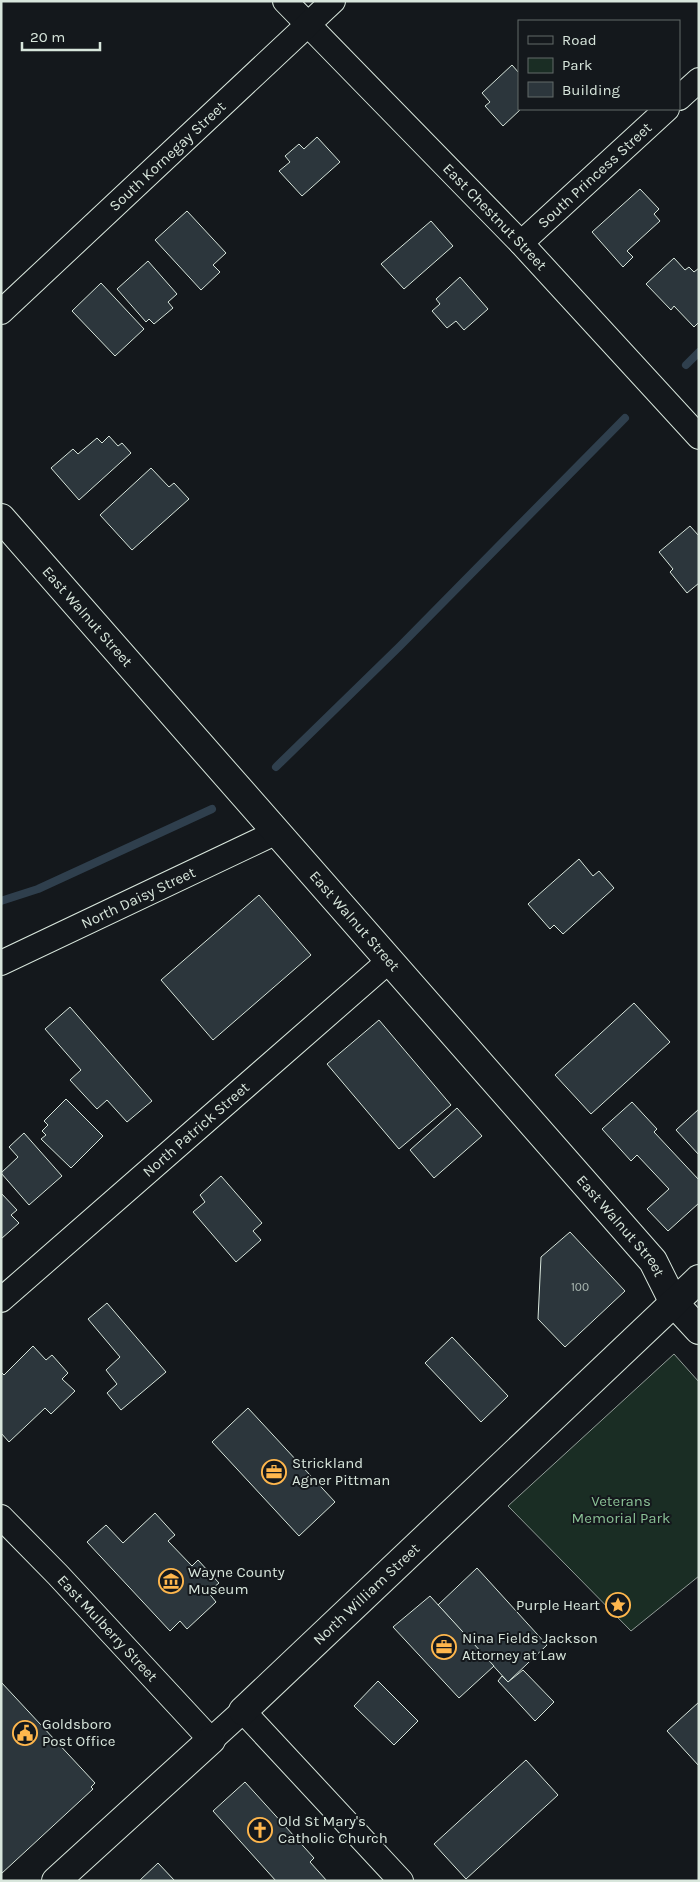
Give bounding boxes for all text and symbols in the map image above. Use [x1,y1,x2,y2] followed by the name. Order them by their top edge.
[22,20,100,52] scale bar
[518,20,680,110] legend
[30,28,65,46] text: 20 m
[562,31,597,49] text: Road
[562,56,592,74] text: Park
[562,81,620,99] text: Building
[106,97,230,215] street label: South Kornegay Street
[534,118,656,232] street label: South Princess Street
[439,159,551,274] street label: East Chestnut Street
[39,563,137,671] street label: East Walnut Street
[78,863,199,933] street label: North Daisy Street
[306,867,404,975] street label: East Walnut Street
[139,1078,253,1181] street label: North Patrick Street
[573,1171,669,1280] street label: East Walnut Street
[571,1280,589,1294] house number: 100
[292,1454,390,1489] place label: Strickland Agner Pittman
[261,1459,287,1485] office icon: Strickland Agner Pittman
[572,1492,670,1527] park label: Veterans Memorial Park
[309,1539,424,1649] street label: North William Street
[188,1563,285,1598] place label: Wayne County Museum
[158,1568,184,1594] museum icon: Wayne County Museum
[54,1571,162,1686] street label: East Mulberry Street
[605,1592,631,1618] place icon: Purple Heart
[516,1596,600,1614] place label: Purple Heart
[462,1629,598,1664] place label: Nina Fields Jackson Attorney at Law
[431,1634,457,1660] office icon: Nina Fields Jackson Attorney at Law
[42,1715,115,1750] place label: Goldsboro Post Office
[12,1720,38,1746] public building icon: Goldsboro Post Office
[278,1812,388,1847] place label: Old St Mary's Catholic Church
[247,1817,273,1843] church icon: Old St Mary's Catholic Church

